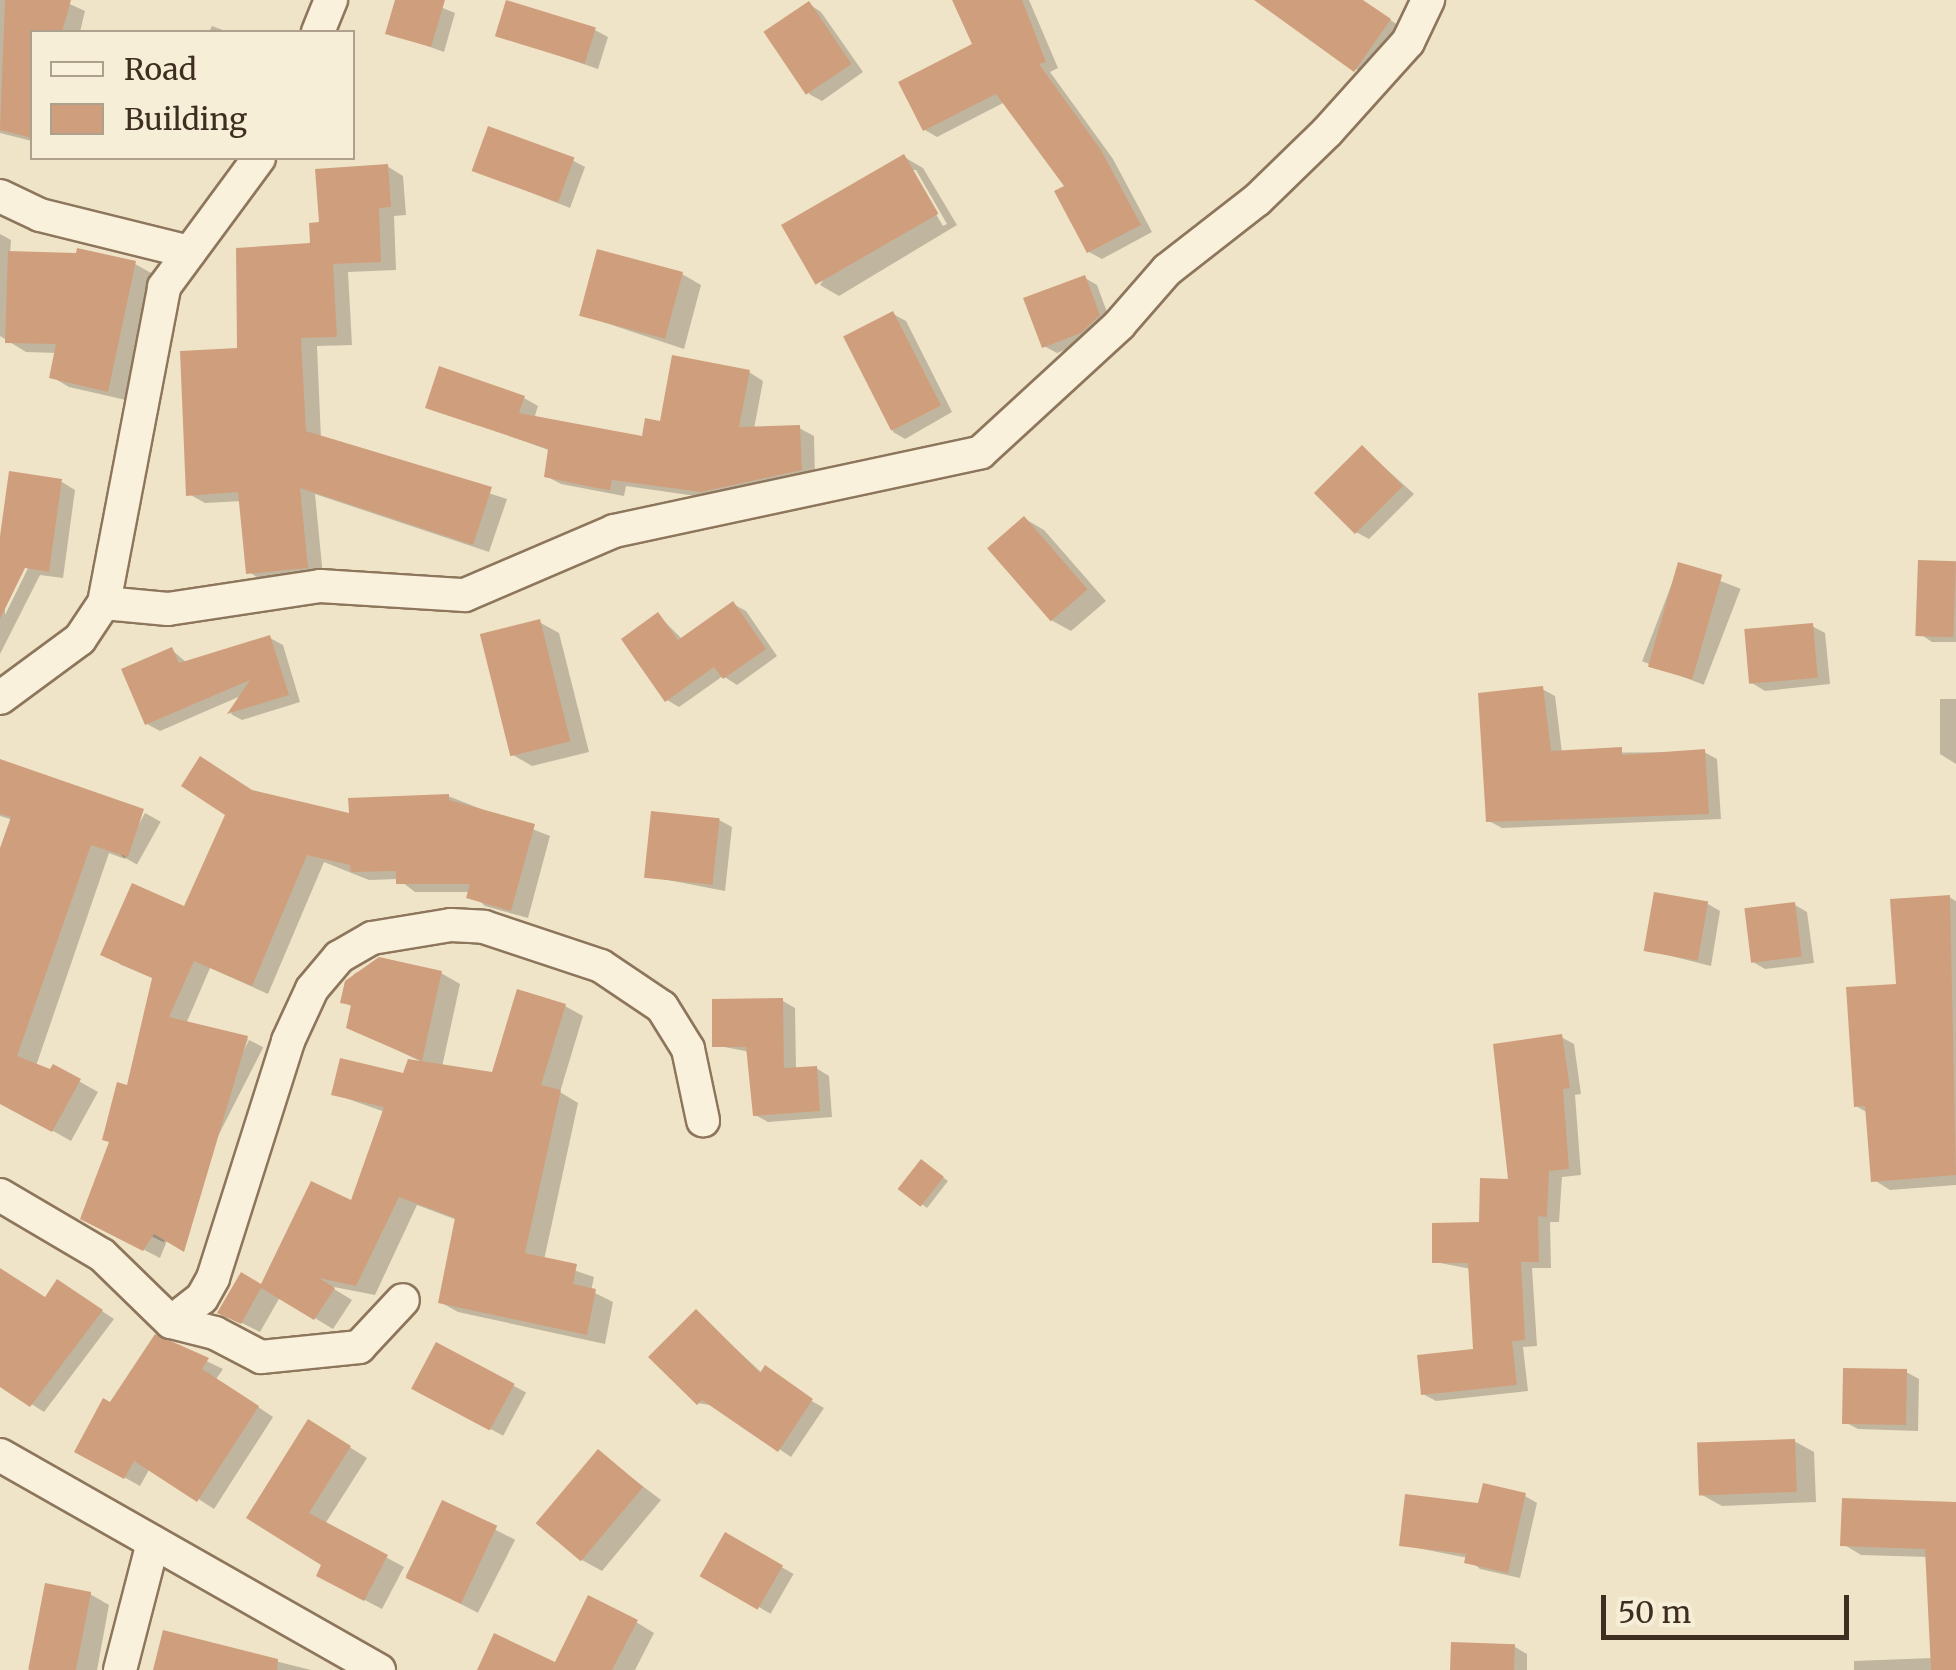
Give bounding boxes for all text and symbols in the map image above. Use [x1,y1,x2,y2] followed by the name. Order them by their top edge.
[30,30,355,160] legend
[124,50,197,88] text: Road
[124,100,247,138] text: Building
[1606,1575,1854,1637] scale bar
[1618,1593,1691,1631] text: 50 m

